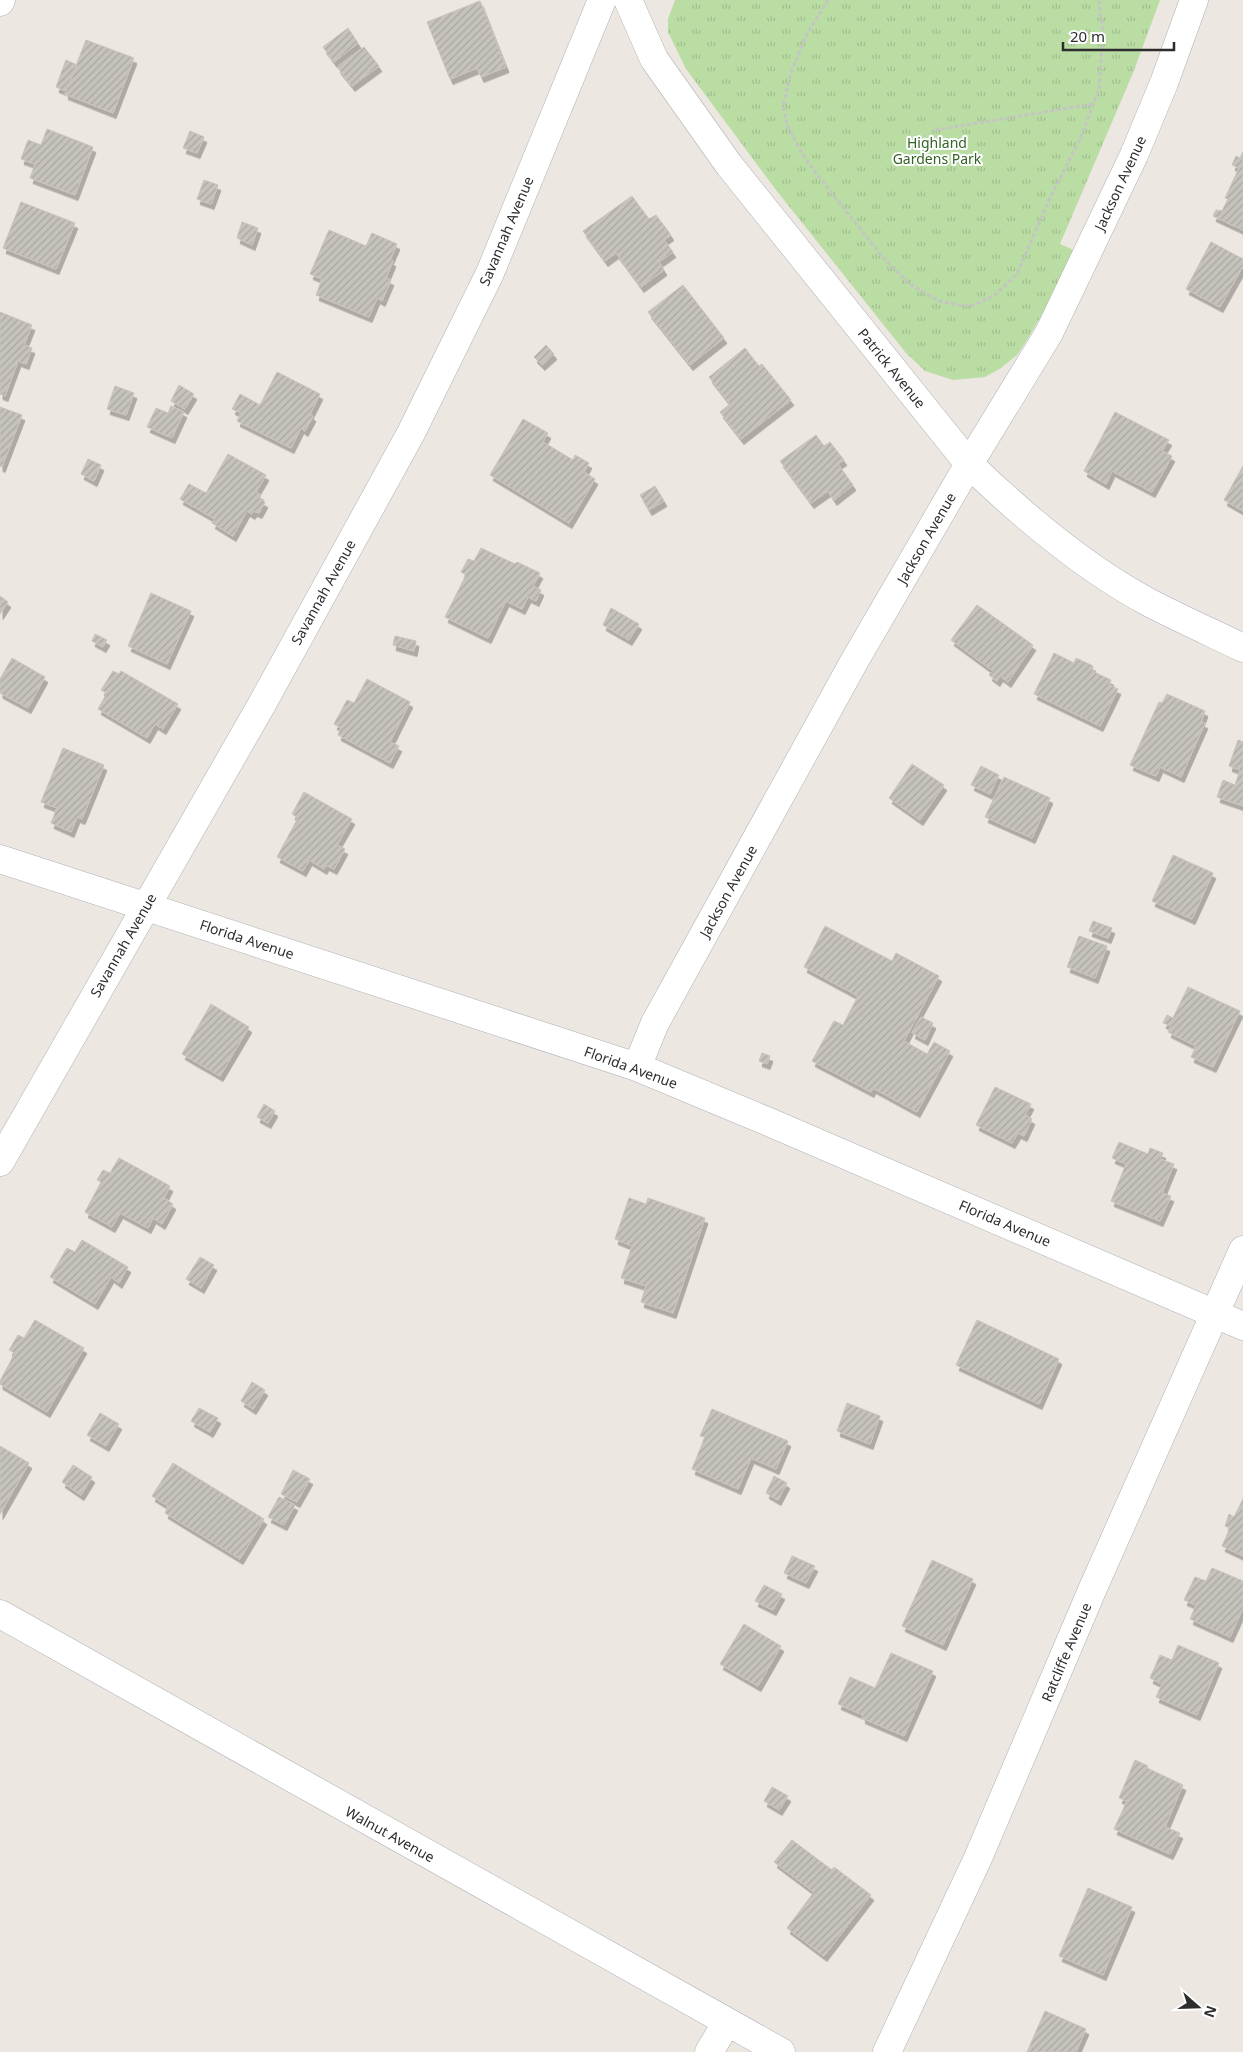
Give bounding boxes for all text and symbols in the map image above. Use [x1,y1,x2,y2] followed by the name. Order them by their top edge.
[1063,20,1174,52] scale bar
[1070,26,1105,46] text: 20 m
[1089,132,1150,235] street label: Jackson Avenue
[893,133,982,168] park label: Highland Gardens Park
[474,173,538,289] street label: Savannah Avenue
[854,324,930,412] street label: Patrick Avenue
[891,489,960,589] street label: Jackson Avenue
[286,536,360,648] street label: Savannah Avenue
[694,841,761,942] street label: Jackson Avenue
[85,889,161,1000] street label: Savannah Avenue
[197,915,297,963] street label: Florida Avenue
[582,1041,680,1093] street label: Florida Avenue
[956,1195,1054,1251] street label: Florida Avenue
[1037,1599,1095,1704] street label: Ratcliffe Avenue
[342,1802,438,1866] street label: Walnut Avenue
[1173,1982,1223,2032] north arrow
[1200,2003,1222,2020] text: N

